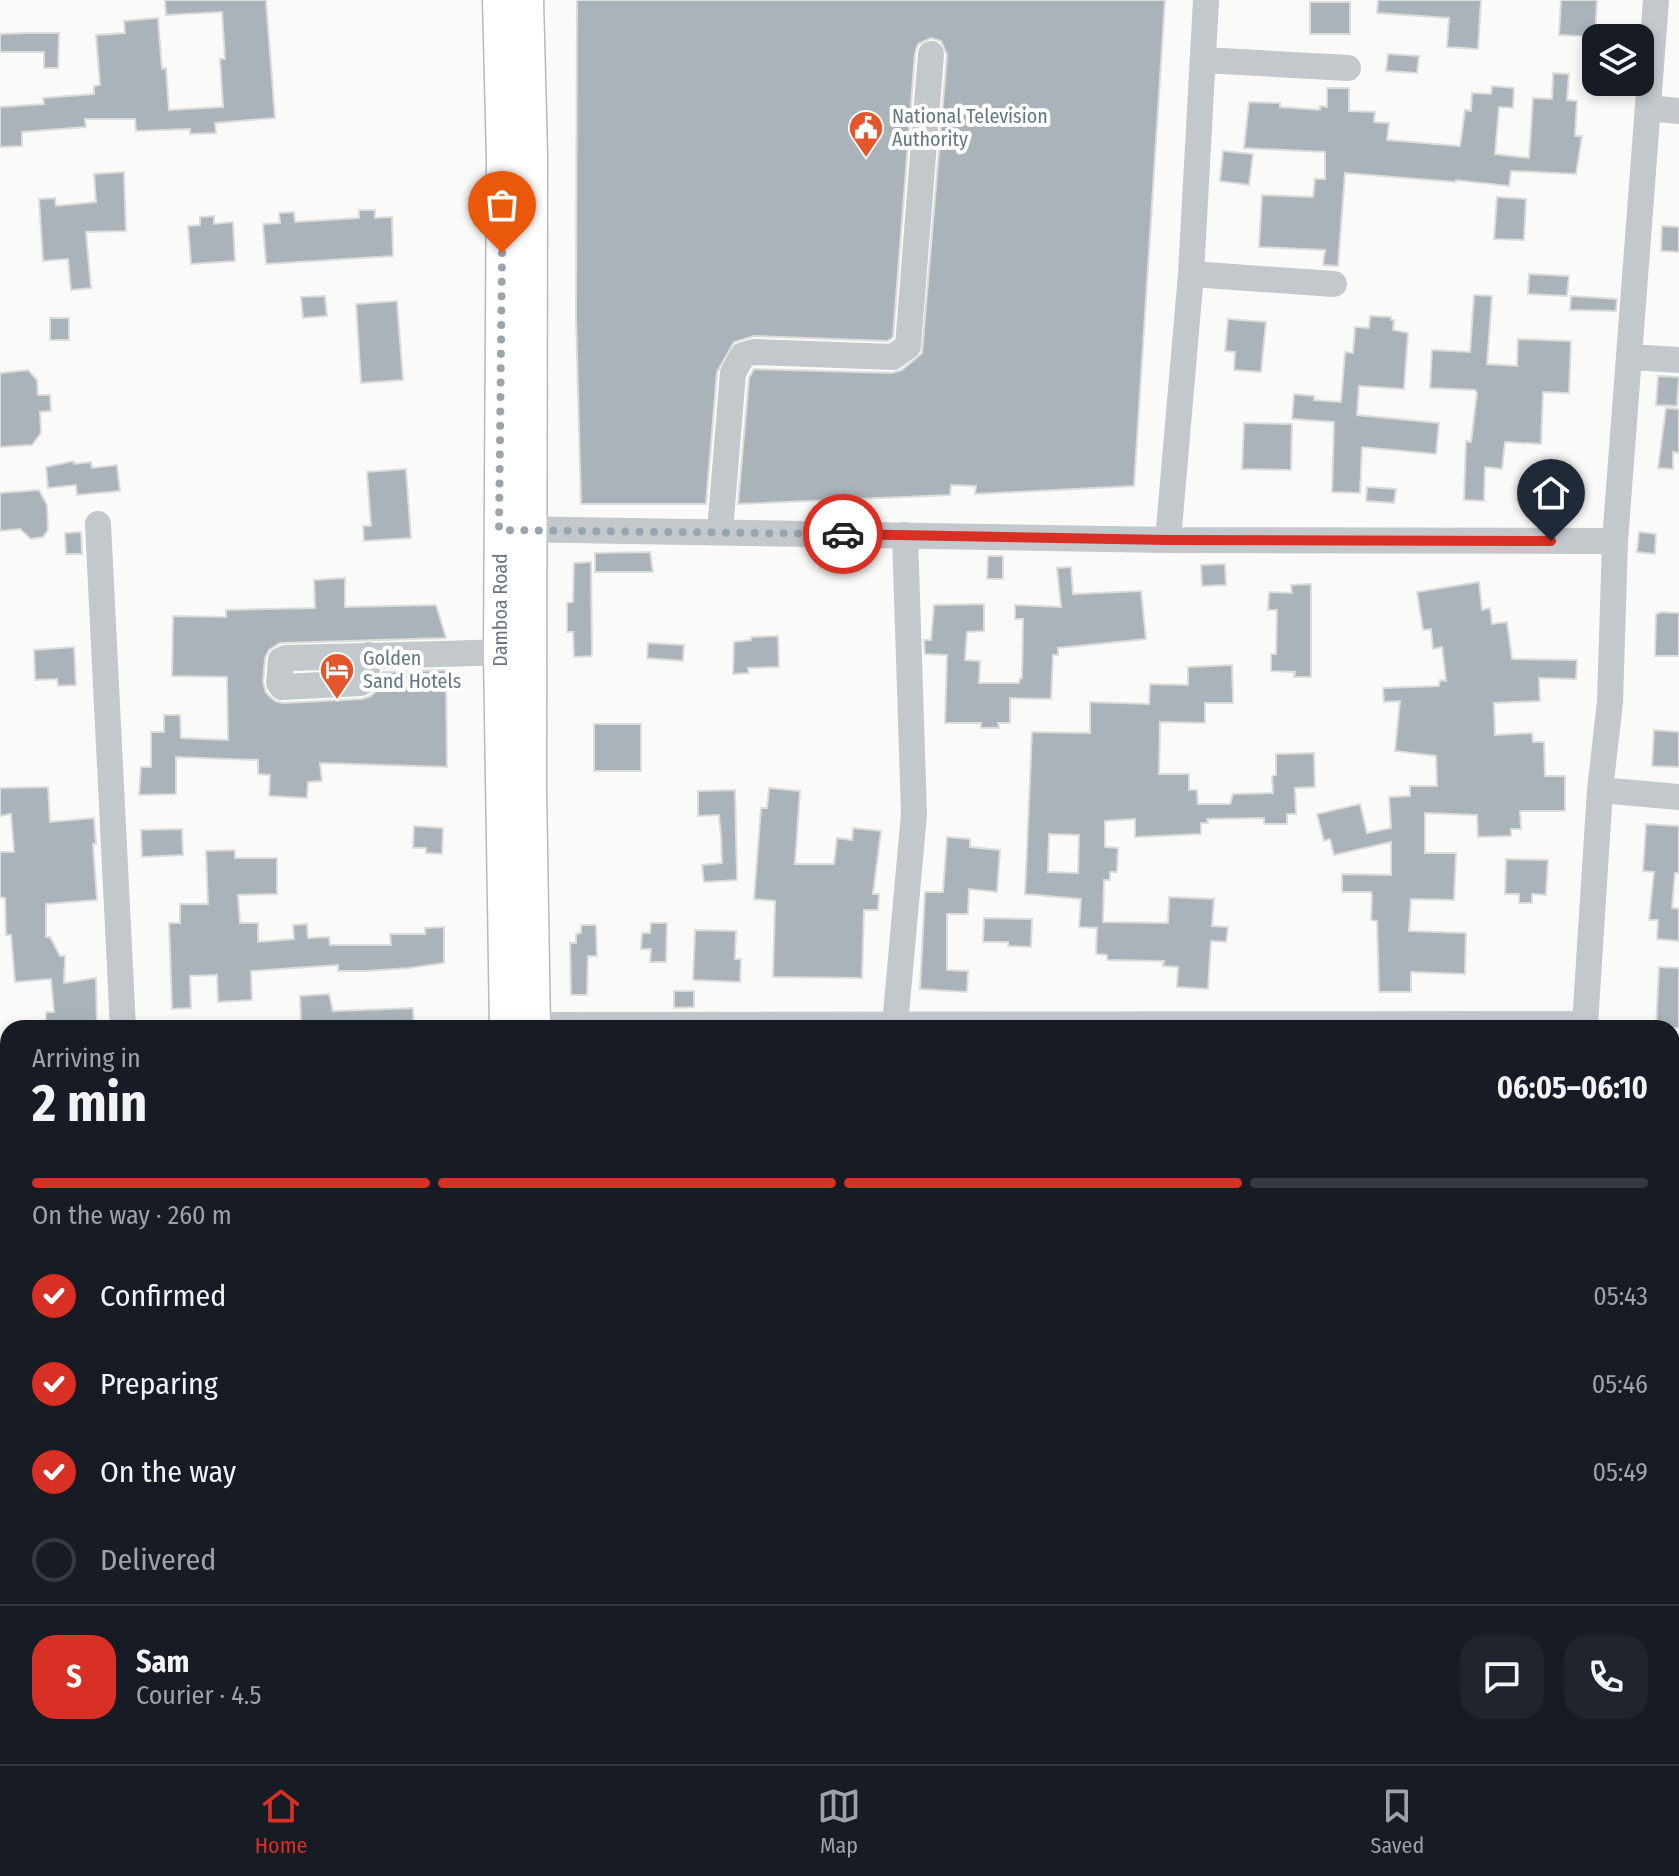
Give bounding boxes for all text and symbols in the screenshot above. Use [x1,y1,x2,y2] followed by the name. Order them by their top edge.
[1582,24,1654,96] map controls
[1582,24,1654,96] button: layers
[892,104,1048,151] place label: National Television Authority
[847,109,885,159] public building icon: National Television Authority
[468,171,536,253] pin
[480,183,524,227] icon: bag
[1517,459,1585,541] pin
[1529,471,1573,515] icon: home
[803,494,883,574] courier
[821,512,865,556] icon: car
[488,553,512,667] street label: Damboa Road
[363,646,461,693] place label: Golden Sand Hotels
[318,651,356,701] hotel icon: Golden Sand Hotels
[32,1043,141,1074] text: Arriving in
[1497,1070,1648,1106] text: 06:05–06:10
[32,1072,147,1135] text: 2 min
[32,1200,232,1231] text: On the way · 260 m
[32,1274,76,1318] icon: check
[100,1278,226,1314] text: Confirmed
[1593,1281,1648,1312] text: 05:43
[32,1362,76,1406] icon: check
[100,1366,218,1402] text: Preparing
[1592,1369,1648,1400] text: 05:46
[32,1450,76,1494] icon: check
[100,1454,236,1490] text: On the way
[1592,1457,1648,1488] text: 05:49
[100,1542,216,1578] text: Delivered
[1460,1635,1544,1719] button: chat
[1564,1635,1648,1719] button: phone
[136,1644,189,1680] text: Sam
[66,1659,82,1695] text: S
[136,1680,262,1711] text: Courier · 4.5
[255,1784,307,1859] tab: Home
[817,1784,861,1859] tab: Map
[1370,1784,1424,1859] tab: Saved

